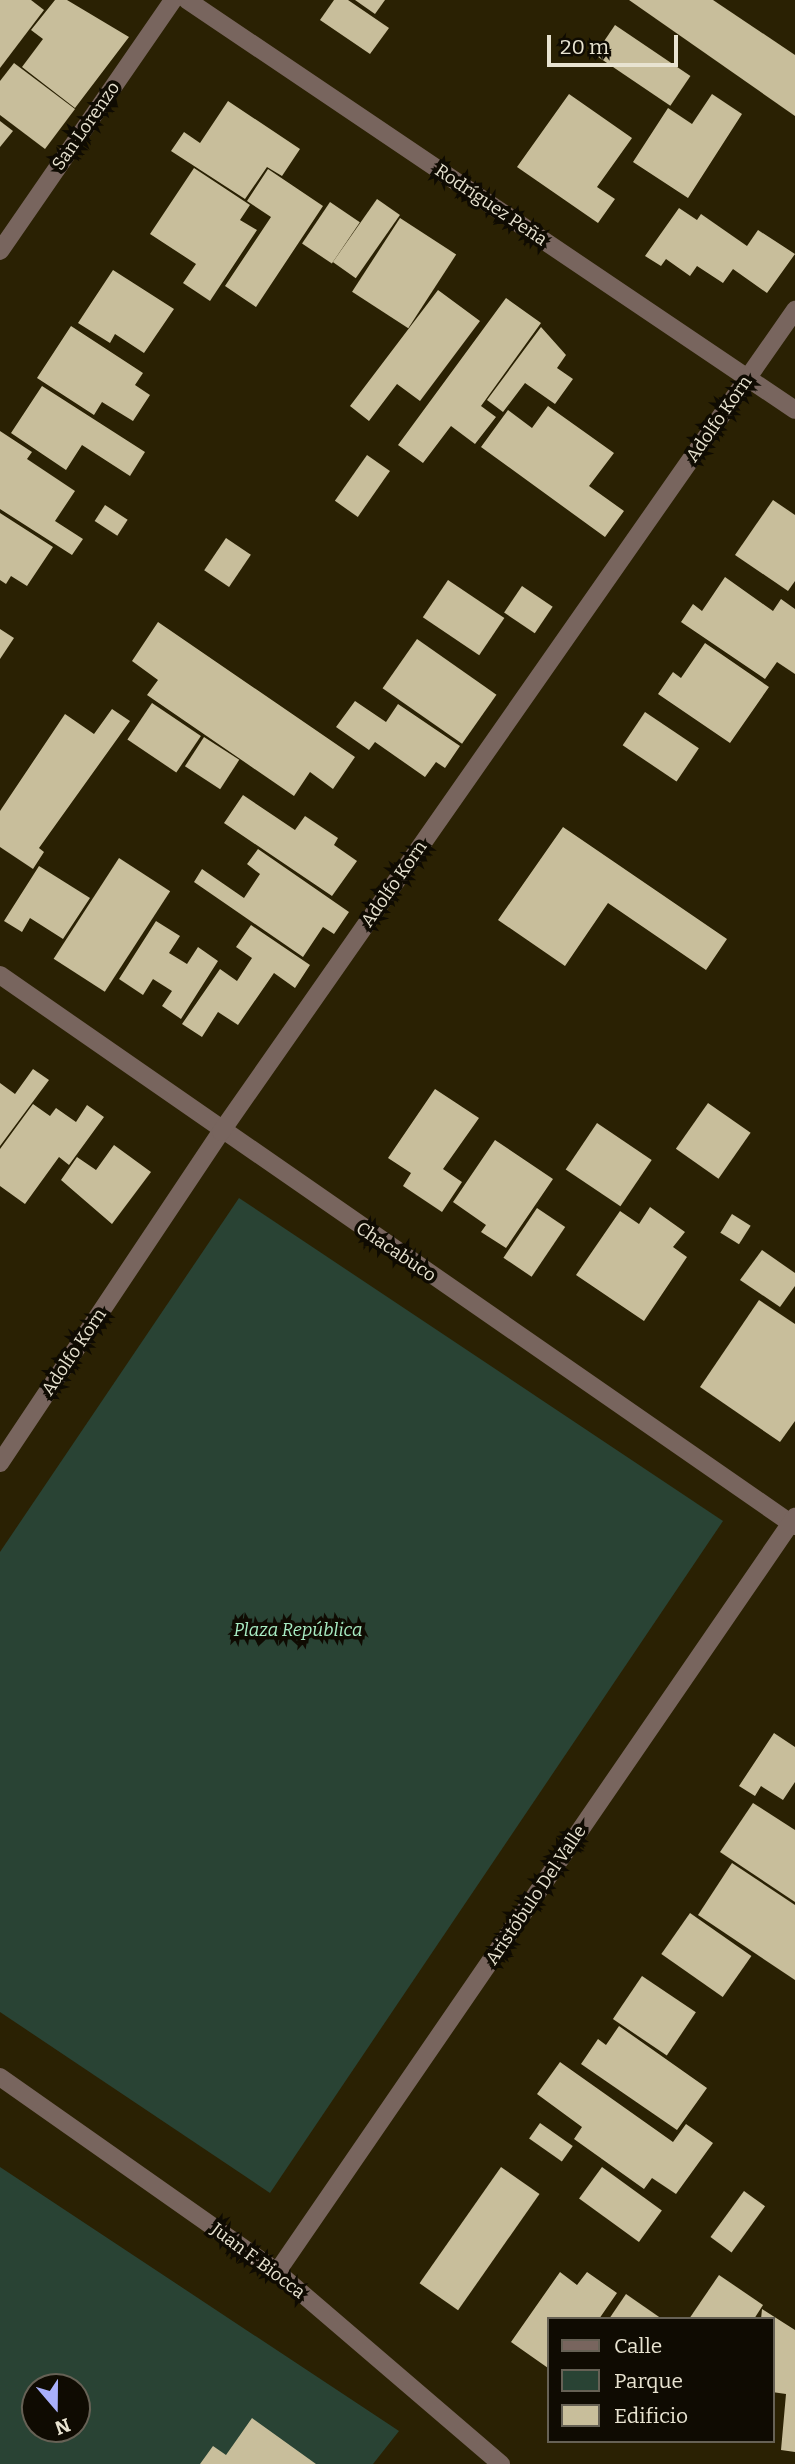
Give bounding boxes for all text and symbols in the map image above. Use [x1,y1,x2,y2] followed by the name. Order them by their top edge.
[550,21,681,65] scale bar
[560,34,609,60] text: 20 m
[48,78,124,174] street label: San Lorenzo
[431,160,551,250] street label: Rodríguez Peña
[681,372,757,466] street label: Adolfo Korn
[356,837,432,931] street label: Adolfo Korn
[352,1217,440,1287] street label: Chacabuco
[37,1304,111,1400] street label: Adolfo Korn
[234,1619,362,1641] park label: Plaza República
[481,1821,591,1969] street label: Aristóbulo Del Valle
[207,2219,309,2303] street label: Juan F. Biocca
[546,2317,774,2443] legend
[614,2333,662,2359] text: Calle
[614,2368,683,2394] text: Parque
[21,2373,91,2443] north arrow
[614,2403,688,2429] text: Edificio
[52,2413,74,2440] text: N

